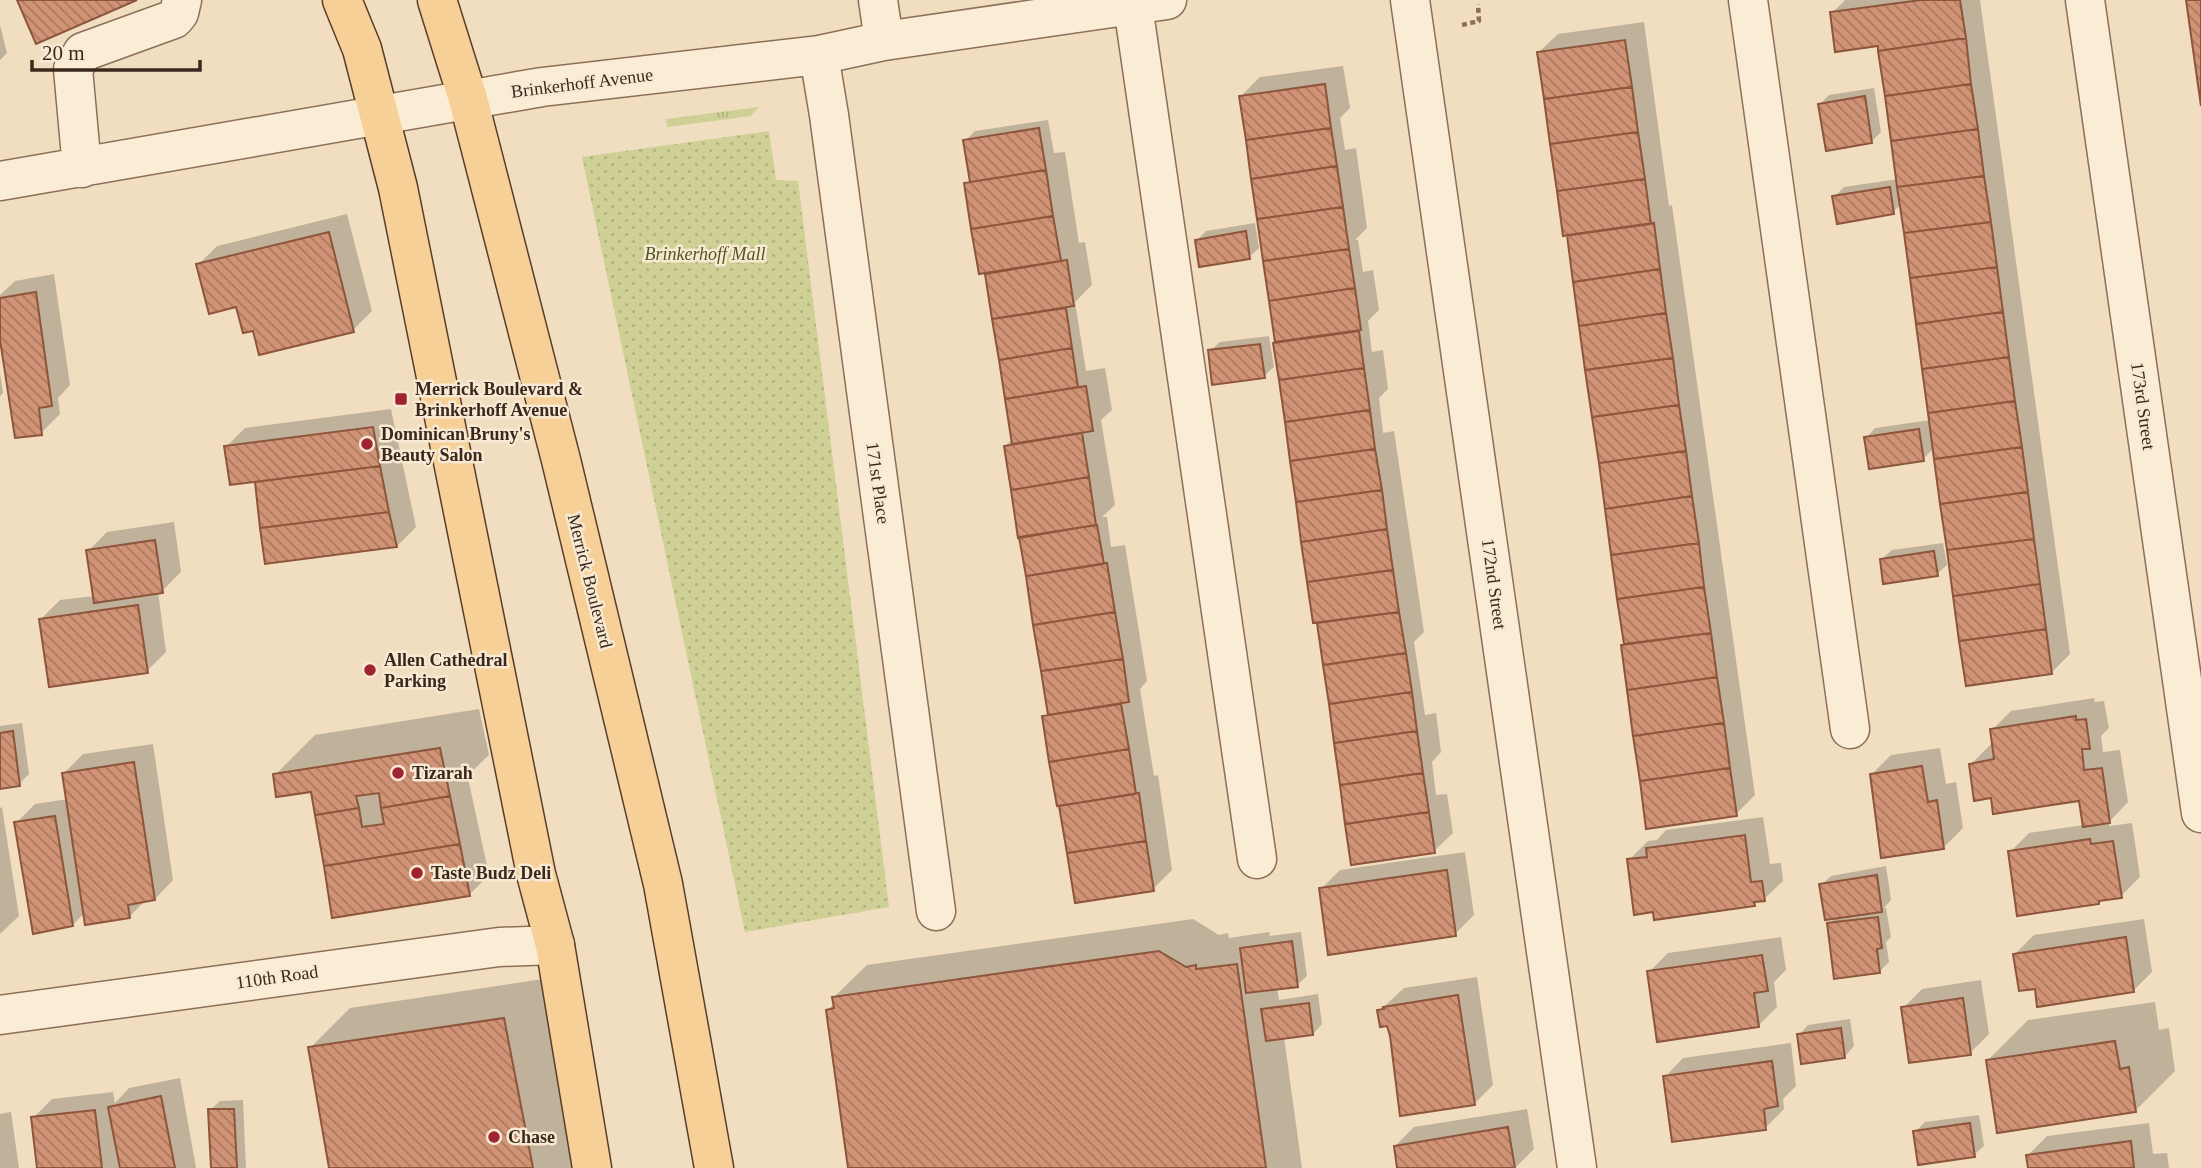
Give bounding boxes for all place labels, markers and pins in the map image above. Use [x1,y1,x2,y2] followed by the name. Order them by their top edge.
[415,379,583,420] place label: Merrick Boulevard & Brinkerhoff Avenue
[393,391,409,407] marker: Merrick Boulevard & Brinkerhoff Avenue
[381,424,531,465] place label: Dominican Bruny's Beauty Salon
[359,436,375,452] marker: Dominican Bruny's Beauty Salon
[384,650,508,691] place label: Allen Cathedral Parking
[362,662,378,678] marker: Allen Cathedral Parking
[412,763,473,783] place label: Tizarah
[390,765,406,781] marker: Tizarah
[431,863,551,883] place label: Taste Budz Deli
[409,865,425,881] marker: Taste Budz Deli
[508,1127,555,1147] place label: Chase
[486,1129,502,1145] marker: Chase

